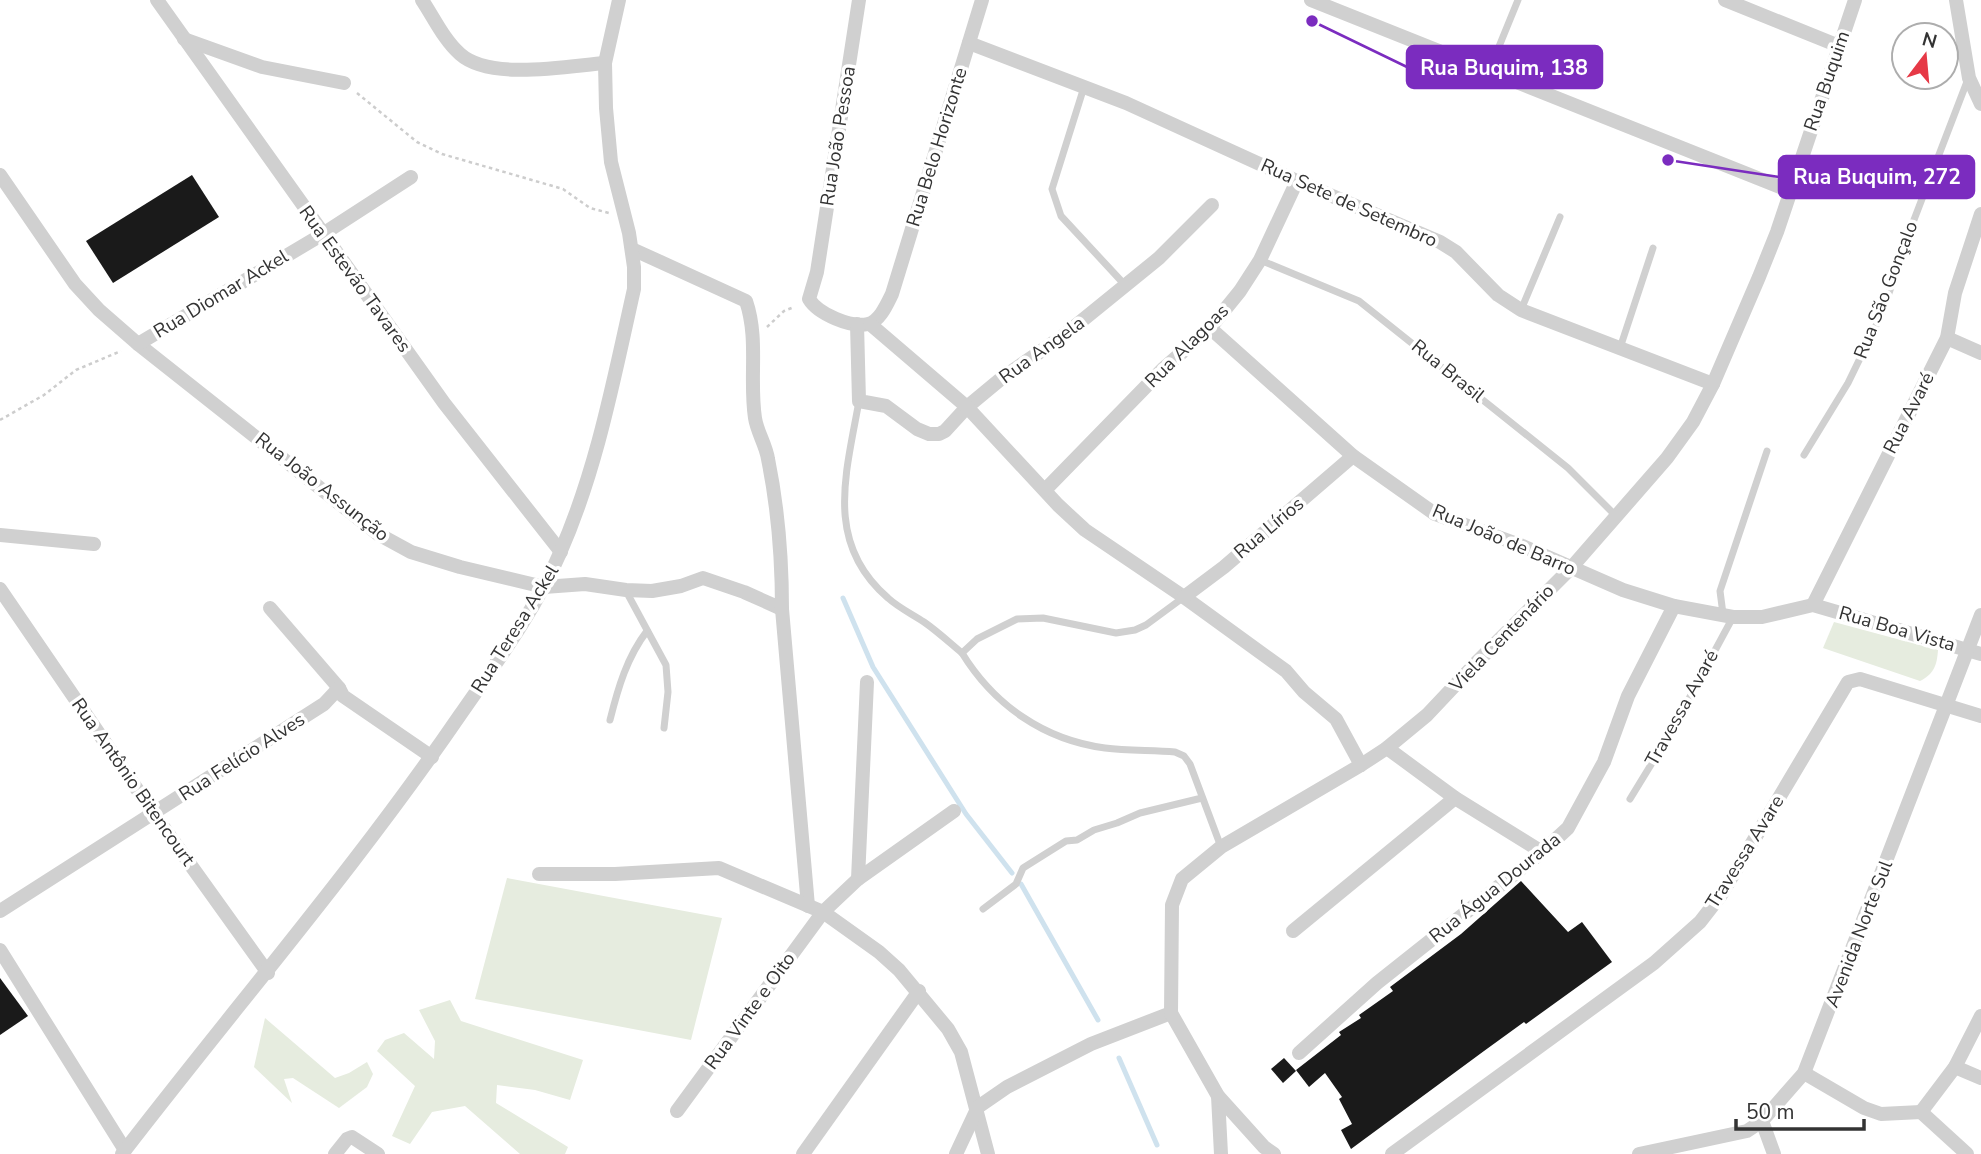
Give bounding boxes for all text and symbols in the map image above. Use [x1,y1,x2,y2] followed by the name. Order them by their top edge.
[1890,21,1960,91] north arrow
[1919,26,1940,55] text: N
[1798,27,1856,135] street label: Rua Buquim
[1407,46,1602,88] callout: Rua Buquim, 138
[1420,54,1588,82] text: Rua Buquim, 138
[814,64,862,208] street label: Rua João Pessoa
[900,64,974,230] street label: Rua Belo Horizonte
[1257,152,1441,254] street label: Rua Sete de Setembro
[1779,156,1974,198] callout: Rua Buquim, 272
[1793,163,1961,191] text: Rua Buquim, 272
[293,200,417,358] street label: Rua Estevão Tavares
[1848,217,1924,363] street label: Rua São Gonçalo
[149,243,294,345] street label: Rua Diomar Ackel
[1139,298,1235,394] street label: Rua Alagoas
[994,310,1090,390] street label: Rua Angela
[1406,333,1490,409] street label: Rua Brasil
[1877,368,1941,458] street label: Rua Avaré
[250,426,394,548] street label: Rua João Assunção
[1228,491,1310,565] street label: Rua Lírios
[1428,498,1580,582] street label: Rua João de Barro
[465,560,565,698] street label: Rua Teresa Ackel
[1443,578,1560,698] street label: Viela Centenário
[1836,600,1958,658] street label: Rua Boa Vista
[1639,645,1725,771] street label: Travessa Avaré
[65,693,201,871] street label: Rua Antônio Bitencourt
[174,707,310,807] street label: Rua Felício Alves
[1700,790,1790,914] street label: Travessa Avare
[1424,827,1566,949] street label: Rua Água Dourada
[1819,856,1899,1011] street label: Avenida Norte Sul
[699,947,801,1075] street label: Rua Vinte e Oito
[1736,1088,1864,1132] scale bar
[1746,1098,1795,1126] text: 50 m

